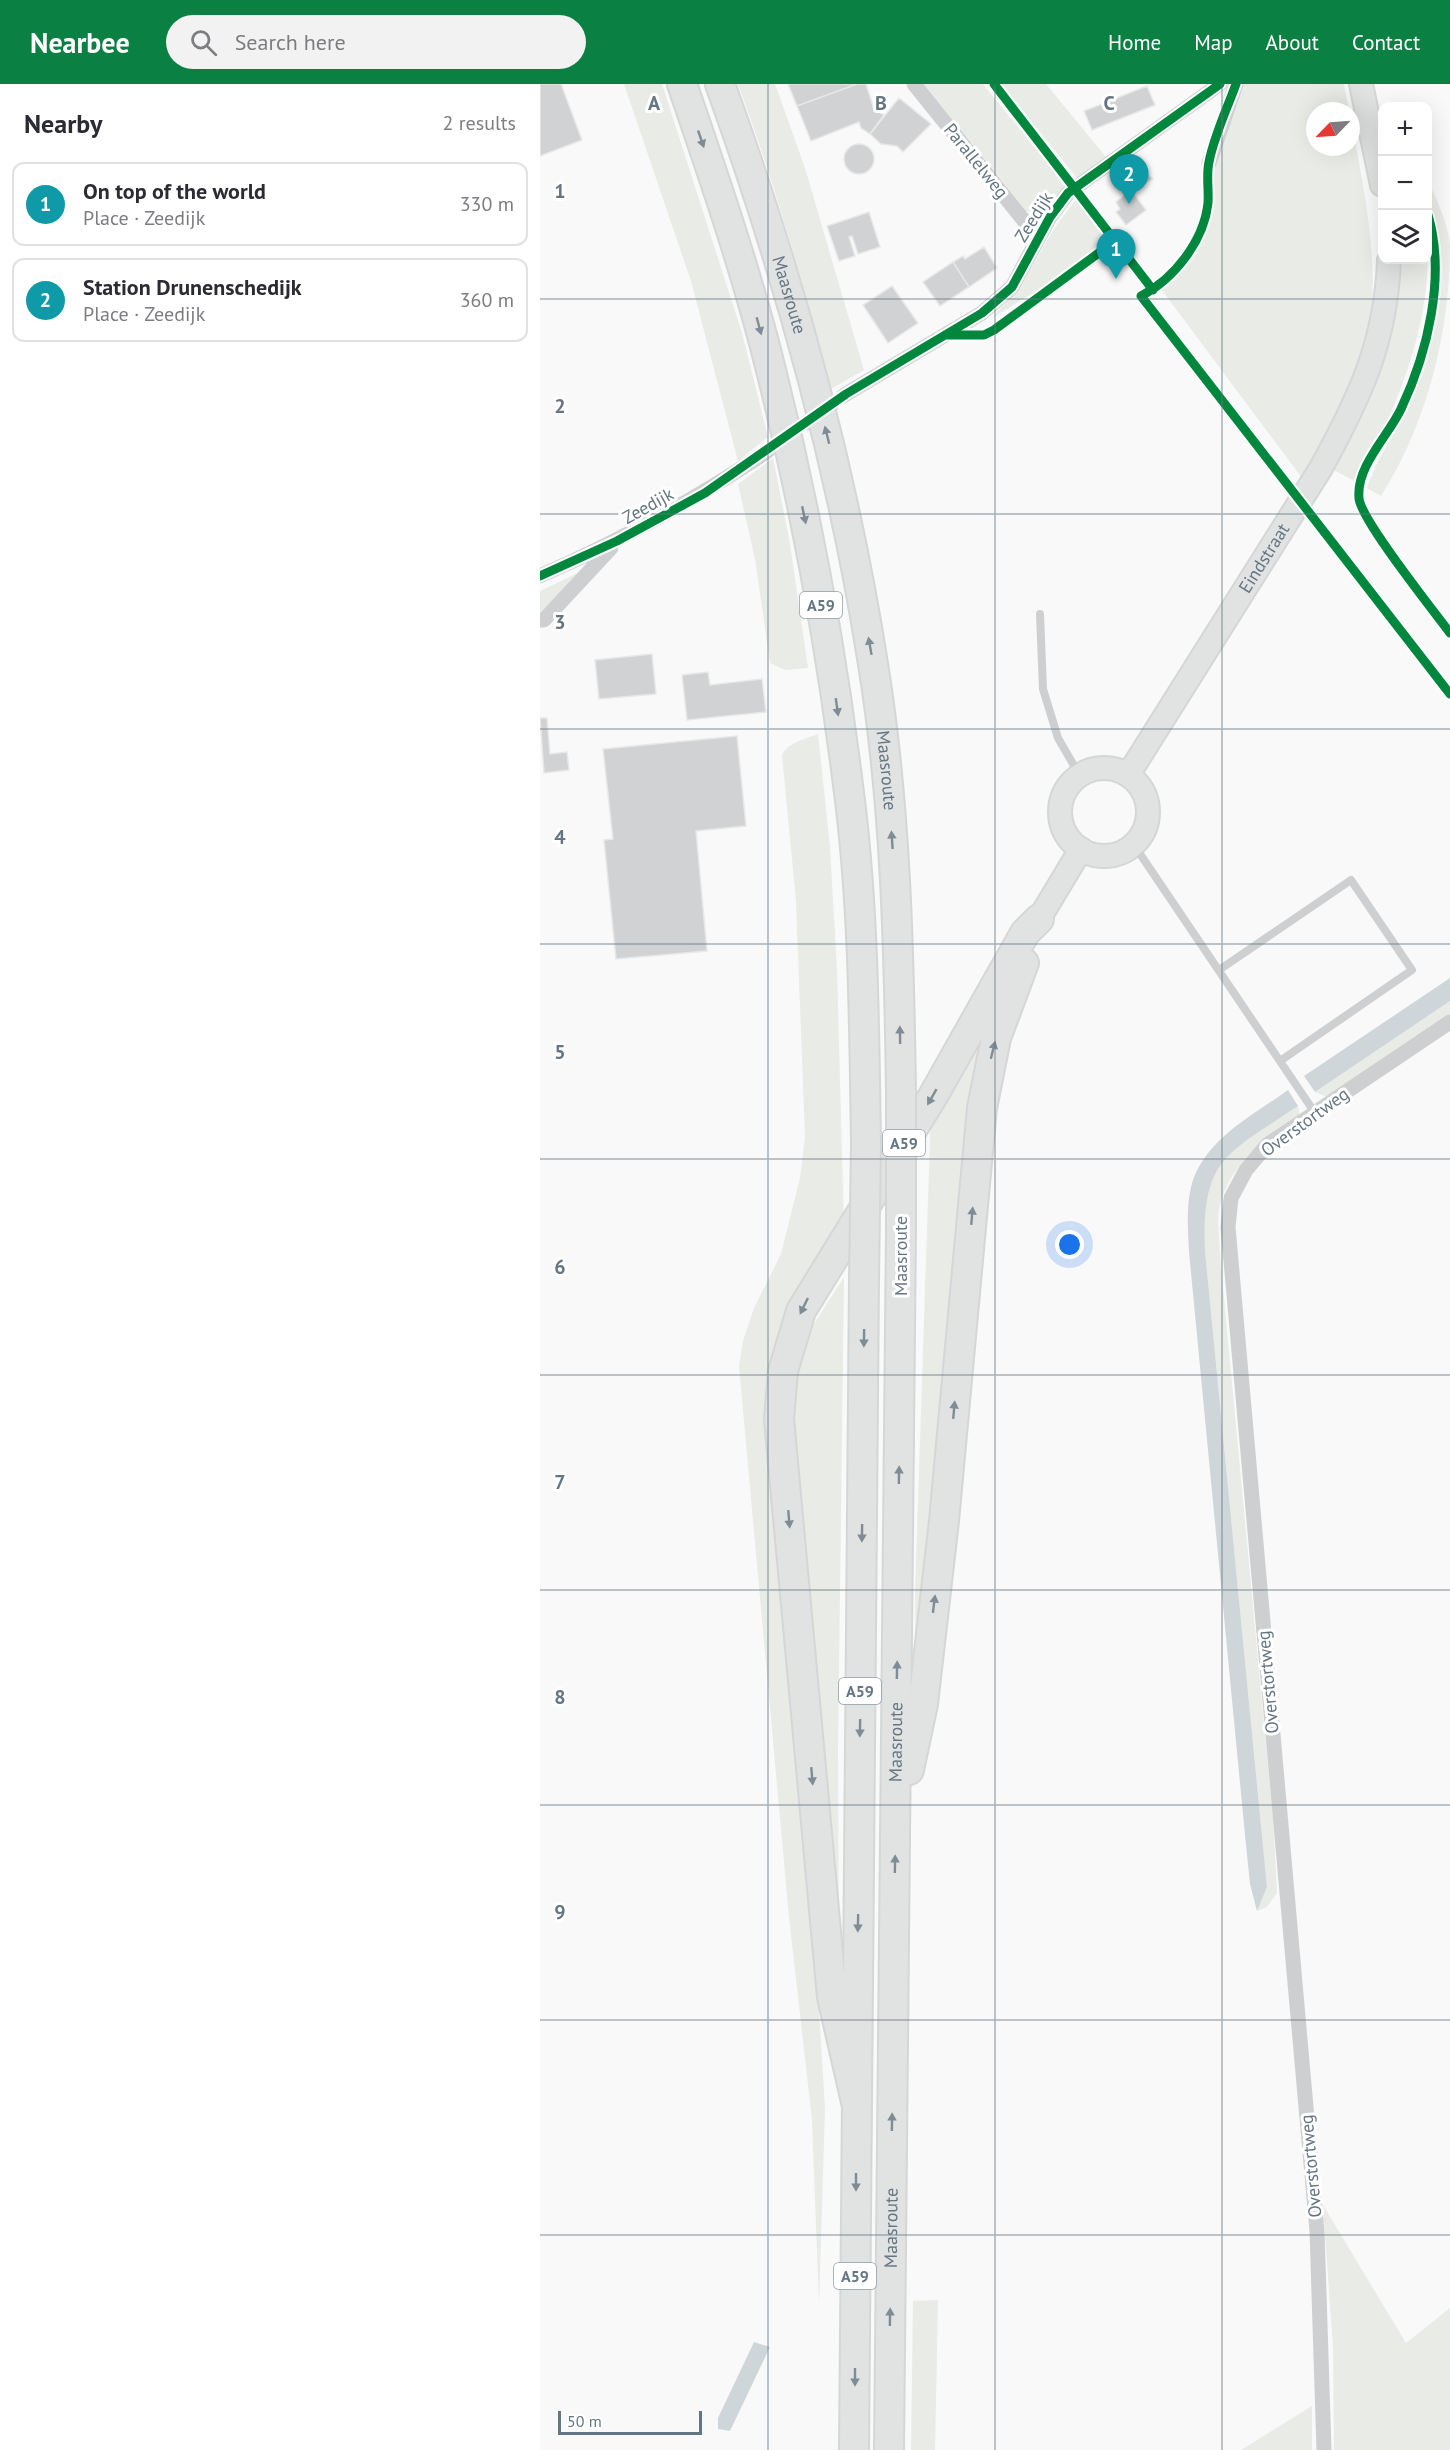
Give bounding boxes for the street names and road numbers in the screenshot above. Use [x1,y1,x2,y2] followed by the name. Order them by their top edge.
[939,118,1014,203] street label: Parallelweg
[1009,187,1058,246] street label: Zeedijk
[767,253,812,336] street label: Maasroute
[618,482,678,529] street label: Zeedijk
[1233,519,1294,597] street label: Eindstraat
[800,592,842,618] road number: A59
[871,729,902,811] street label: Maasroute
[1256,1082,1353,1161] street label: Overstortweg
[883,1130,925,1156] road number: A59
[889,1216,912,1296] street label: Maasroute
[1252,1630,1283,1735] street label: Overstortweg
[839,1678,881,1704] road number: A59
[884,1702,907,1782] street label: Maasroute
[1295,2114,1326,2219] street label: Overstortweg
[879,2188,903,2268] street label: Maasroute
[834,2263,876,2289] road number: A59

